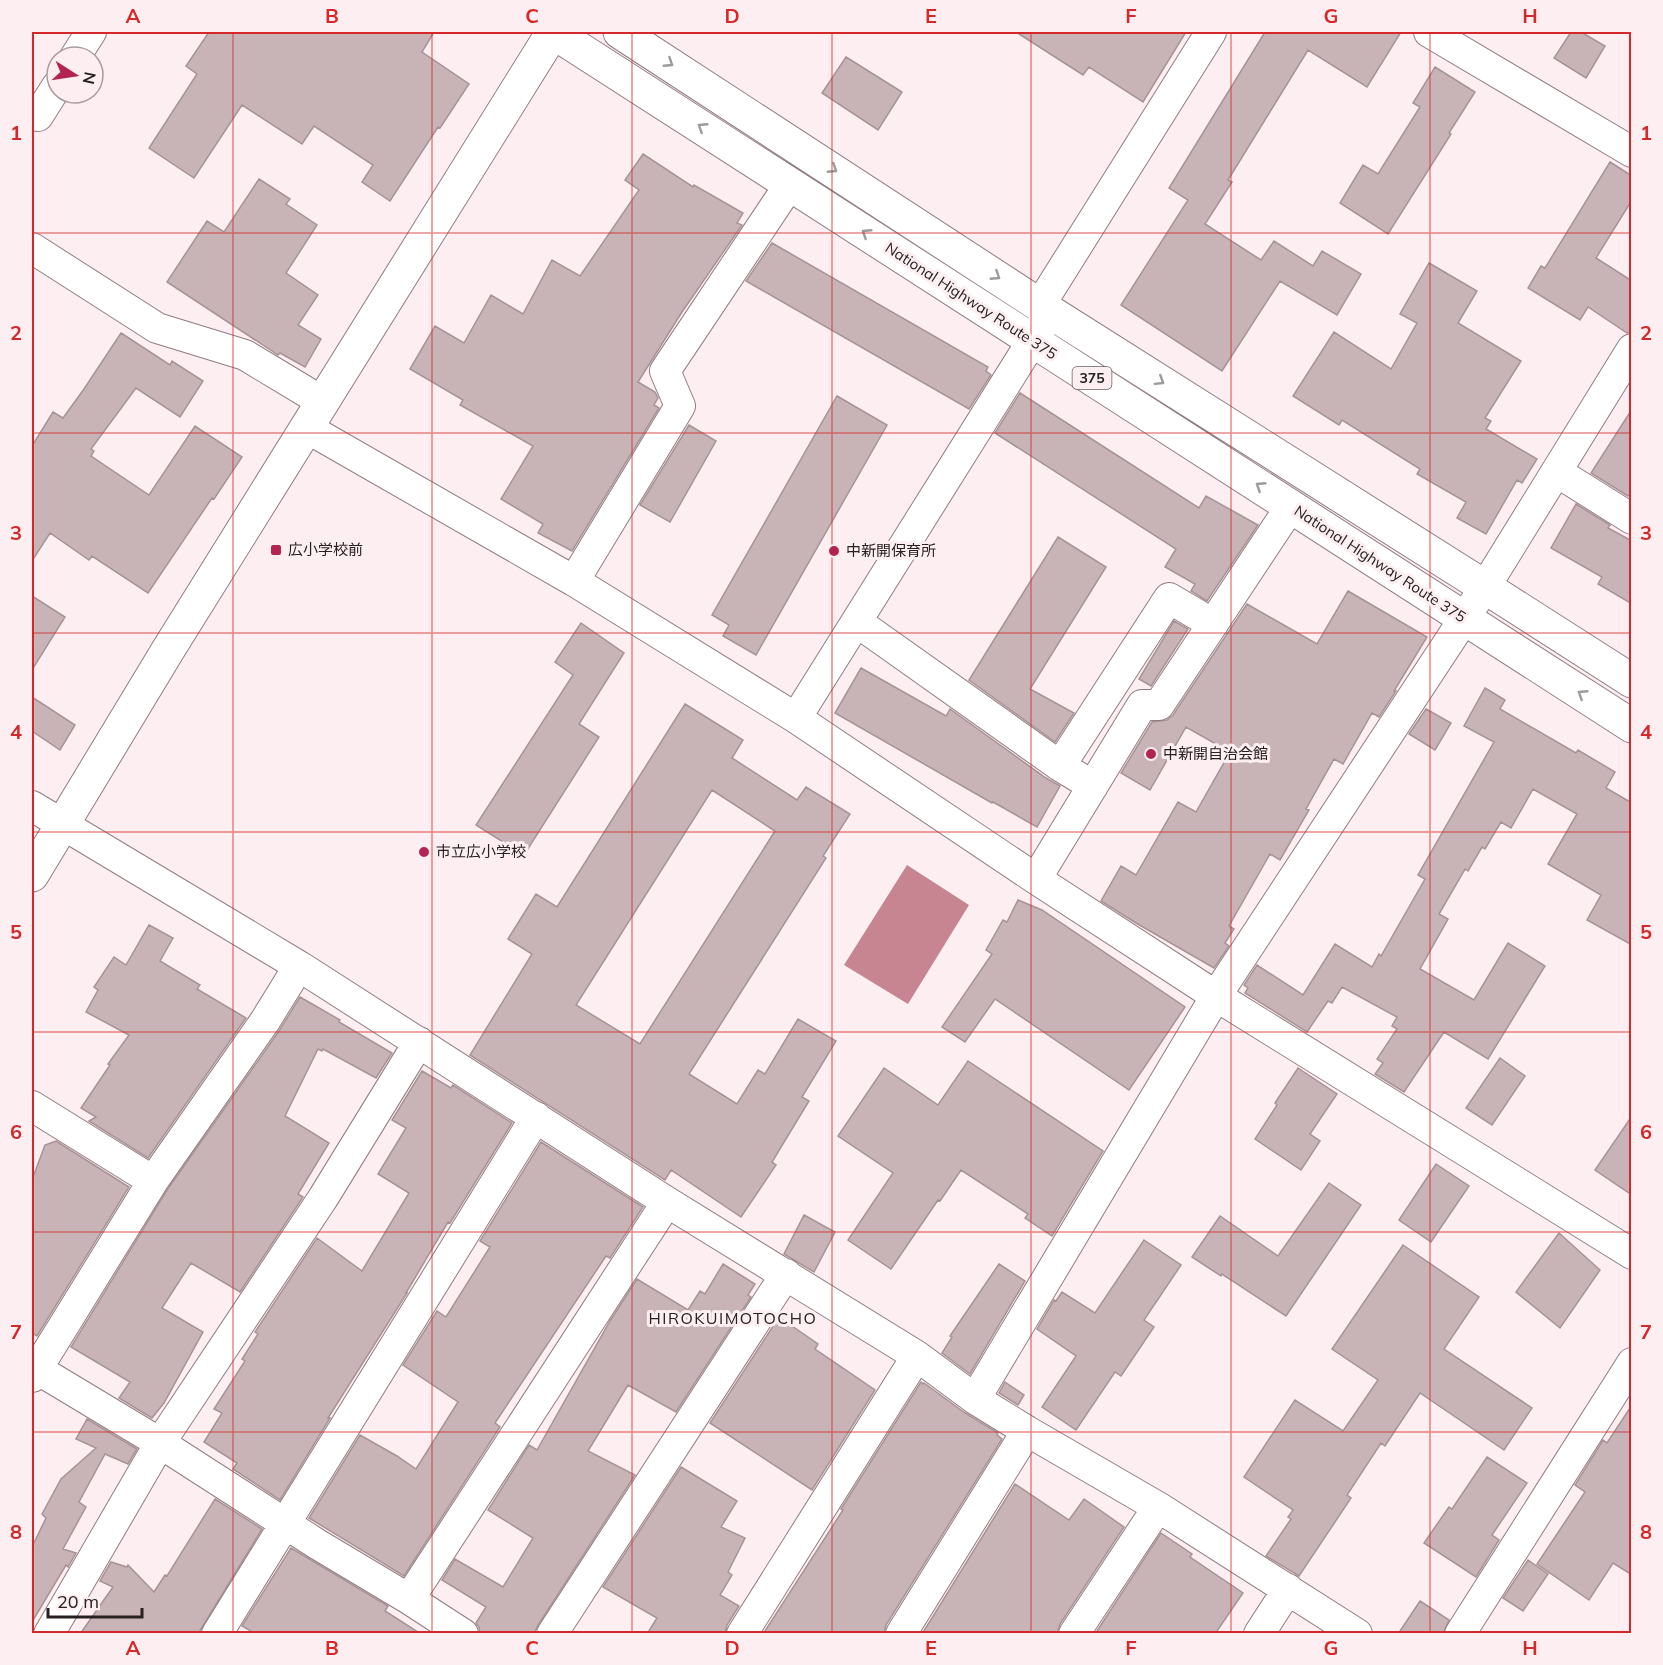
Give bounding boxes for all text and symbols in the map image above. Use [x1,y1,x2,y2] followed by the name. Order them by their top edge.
[126,3,141,28] text: A
[325,3,339,28] text: B
[525,3,539,28] text: C
[724,3,740,28] text: D
[925,3,937,28] text: E
[1125,3,1137,28] text: F
[1324,3,1338,28] text: G
[1522,3,1538,28] text: H
[45,45,105,105] north arrow
[663,56,673,68] one-way arrow
[79,70,101,86] text: N
[10,120,22,145] text: 1
[1640,120,1652,145] text: 1
[698,123,708,135] one-way arrow
[827,162,837,174] one-way arrow
[862,229,873,240] one-way arrow
[882,238,1061,363] street label: National Highway Route 375
[989,269,1000,280] one-way arrow
[10,320,22,345] text: 2
[1640,320,1652,345] text: 2
[1072,367,1112,389] road number: 375
[1154,374,1164,386] one-way arrow
[1255,482,1266,493] one-way arrow
[1291,501,1470,626] street label: National Highway Route 375
[10,520,22,545] text: 3
[1640,520,1652,545] text: 3
[288,540,363,559] place label: 広小学校前
[846,541,936,560] place label: 中新開保育所
[269,543,283,557] marker: 広小学校前
[827,544,841,558] marker: 中新開保育所
[1578,690,1589,701] one-way arrow
[10,719,22,744] text: 4
[1640,719,1652,744] text: 4
[1163,744,1268,763] place label: 中新開自治会館
[1144,747,1158,761] marker: 中新開自治会館
[436,842,526,861] place label: 市立広小学校
[417,845,431,859] marker: 市立広小学校
[10,919,22,944] text: 5
[1640,919,1652,944] text: 5
[10,1119,22,1144] text: 6
[1640,1119,1652,1144] text: 6
[649,1308,817,1328] district label: HIROKUIMOTOCHO
[10,1319,22,1344] text: 7
[1640,1319,1652,1344] text: 7
[10,1519,22,1544] text: 8
[1640,1519,1652,1544] text: 8
[48,1581,142,1619] scale bar
[57,1590,99,1613] text: 20 m
[126,1635,141,1660] text: A
[325,1635,339,1660] text: B
[525,1635,539,1660] text: C
[724,1635,740,1660] text: D
[925,1635,937,1660] text: E
[1125,1635,1137,1660] text: F
[1324,1635,1338,1660] text: G
[1522,1635,1538,1660] text: H

